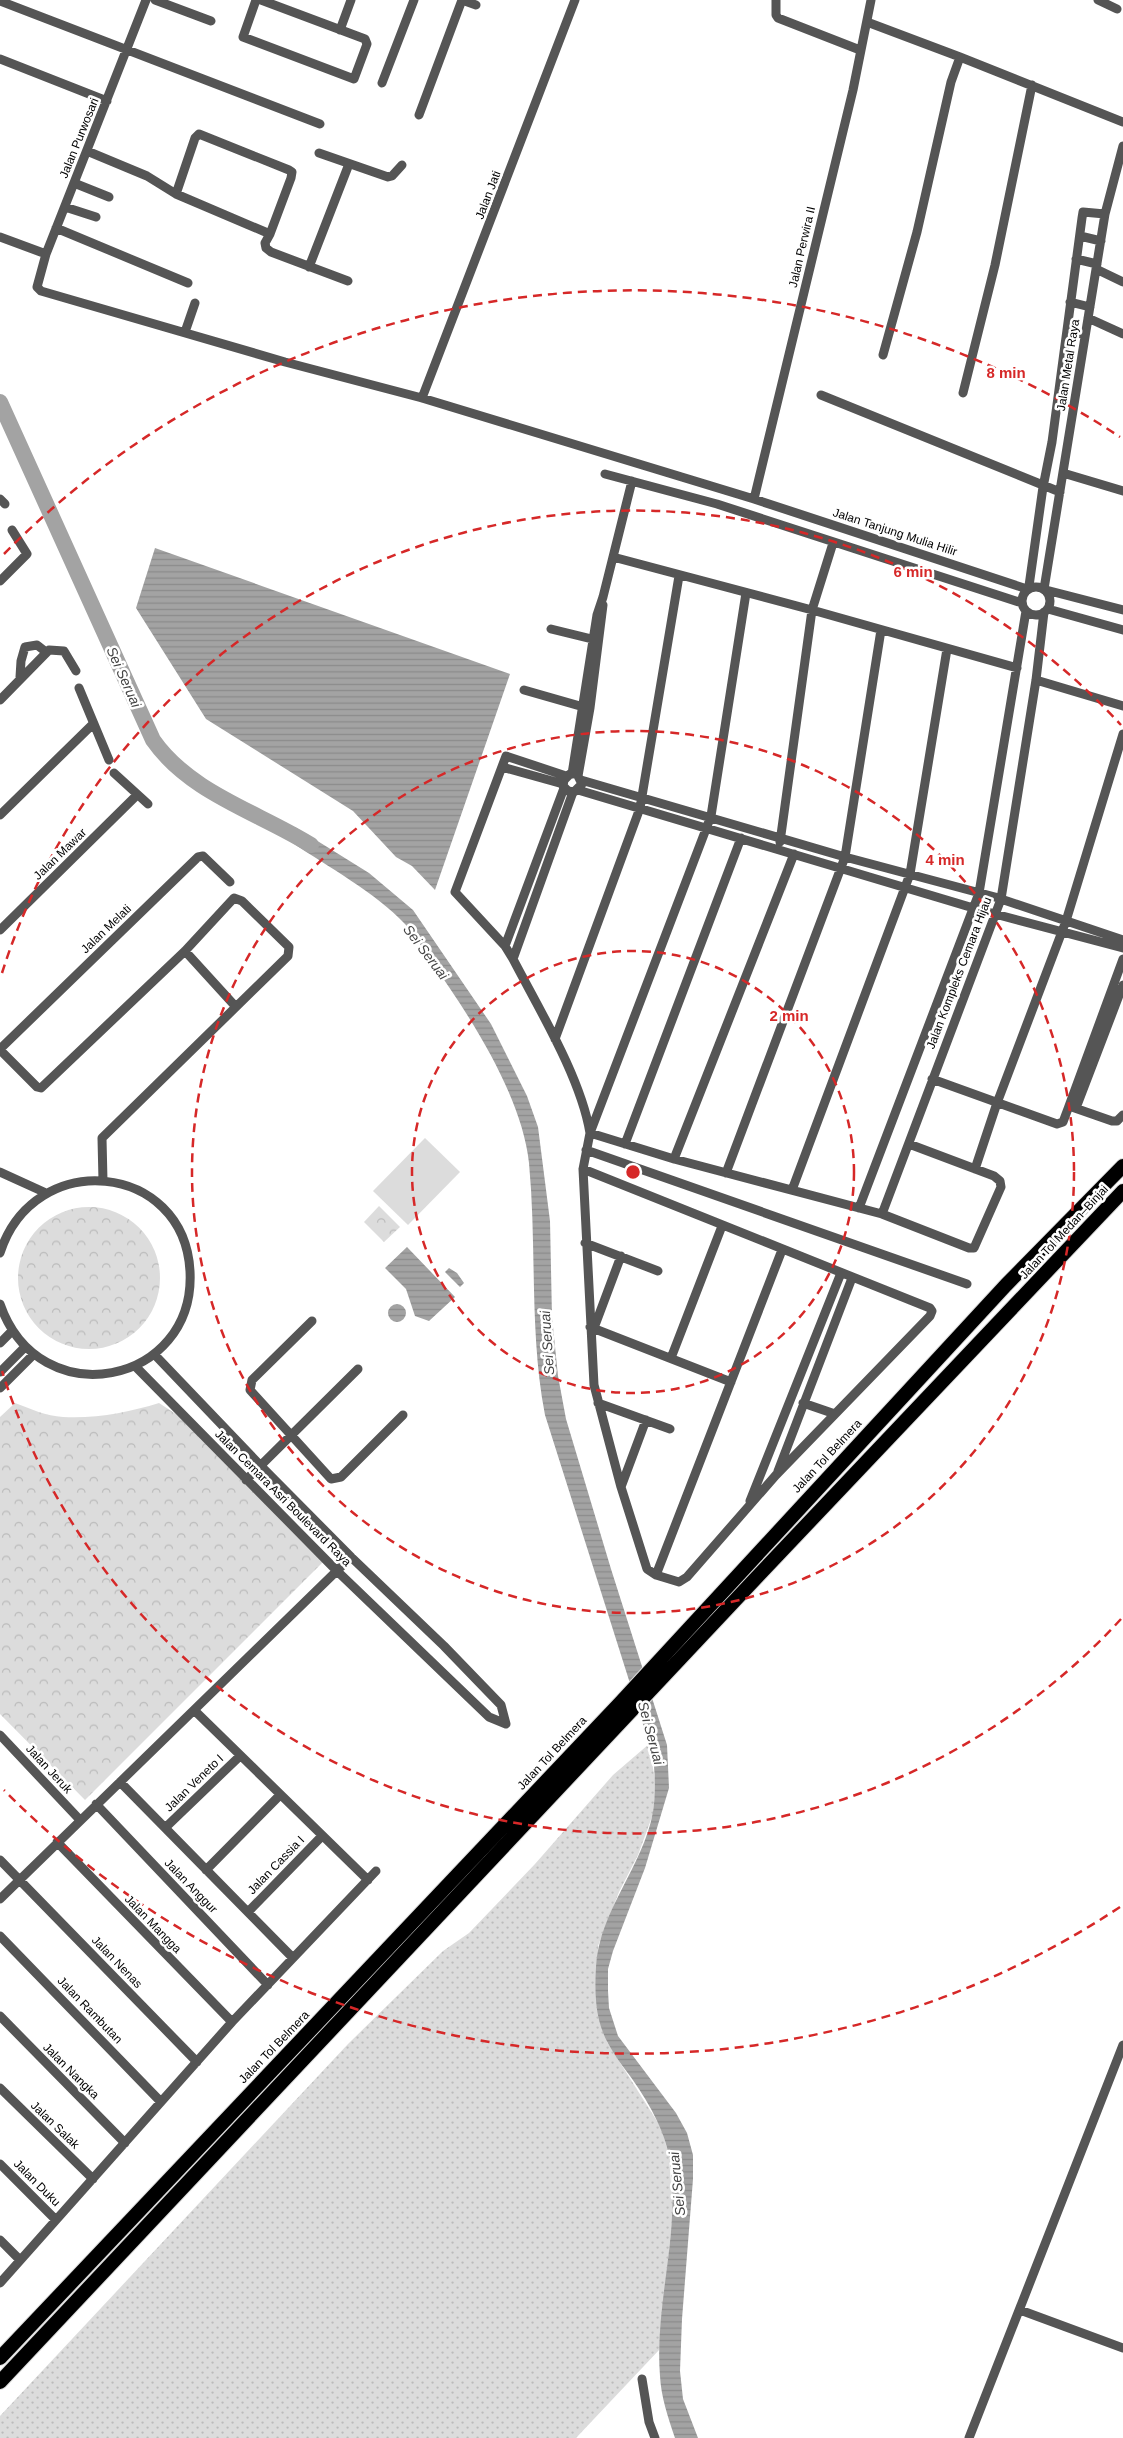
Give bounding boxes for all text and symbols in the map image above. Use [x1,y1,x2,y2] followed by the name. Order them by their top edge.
[57,96,101,180] street label: Jalan Purwosari
[472,169,504,221] street label: Jalan Jati
[786,205,818,289] street label: Jalan Perwira II
[1054,318,1082,412] street label: Jalan Metal Raya
[986,364,1026,381] text: 8 min
[831,505,959,559] street label: Jalan Tanjung Mulia Hilir
[893,563,933,580] text: 6 min
[104,644,145,711] water label: Sei Seruai
[31,825,89,883] street label: Jalan Mawar
[925,851,965,868] text: 4 min
[924,895,994,1051] street label: Jalan Kompleks Cemara Hijau
[78,902,134,956] street label: Jalan Melati
[400,921,452,983] water label: Sei Seruai
[769,1007,809,1024] text: 2 min
[624,1163,642,1181] centre of rings
[1017,1182,1111,1282] street label: Jalan Tol Medan–Binjai
[537,1309,557,1376] water label: Sei Seruai
[789,1416,865,1496] street label: Jalan Tol Belmera
[212,1427,354,1569] street label: Jalan Cemara Asri Boulevard Raya
[635,1700,667,1767] water label: Sei Seruai
[514,1713,590,1793] street label: Jalan Tol Belmera
[23,1742,76,1797] street label: Jalan Jeruk
[162,1752,226,1814] street label: Jalan Veneto I
[245,1833,307,1897] street label: Jalan Cassia I
[162,1856,220,1916] street label: Jalan Anggur
[122,1892,184,1956] street label: Jalan Mangga
[89,1933,145,1991] street label: Jalan Nenas
[55,1974,125,2046] street label: Jalan Rambutan
[236,2008,312,2086] street label: Jalan Tol Belmera
[40,2040,102,2102] street label: Jalan Nangka
[28,2098,83,2152] street label: Jalan Salak
[666,2150,688,2217] water label: Sei Seruai
[11,2157,63,2209] street label: Jalan Duku

